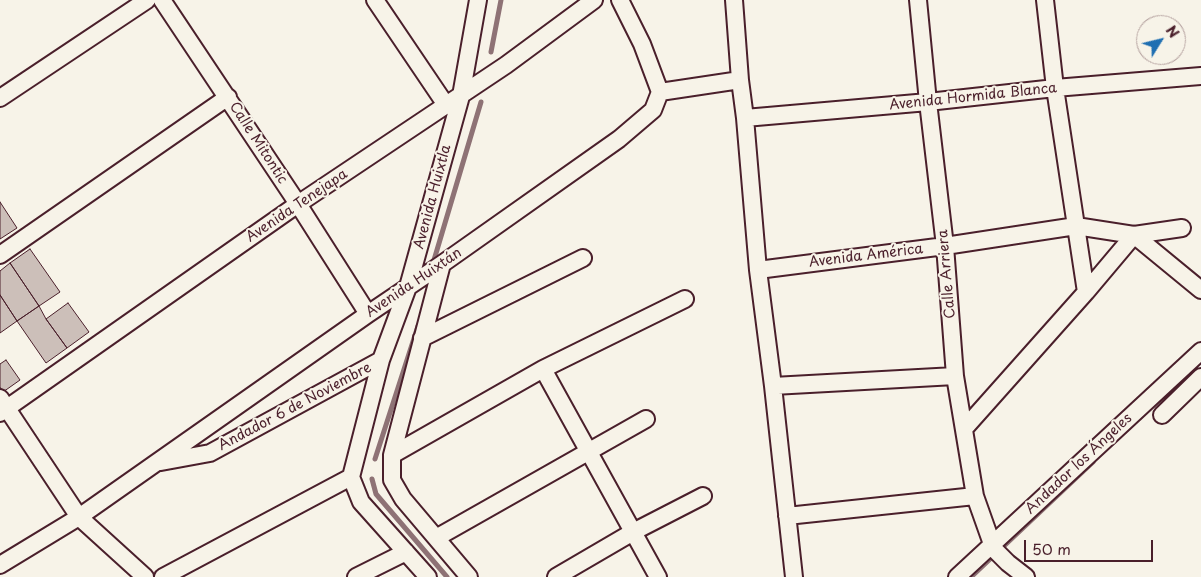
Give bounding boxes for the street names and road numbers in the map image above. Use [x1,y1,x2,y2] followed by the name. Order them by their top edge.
[888,80,1058,114] street label: Avenida Hormida Blanca
[225,99,291,187] street label: Calle Mitontic
[411,143,455,251] street label: Avenida Huixtla
[243,166,351,246] street label: Avenida Tenejapa
[935,229,959,319] street label: Calle Arriera
[808,241,924,271] street label: Avenida América
[363,245,465,321] street label: Avenida Huixtán
[216,359,374,455] street label: Andador 6 de Noviembre
[1022,410,1136,518] street label: Andador los Ángeles

